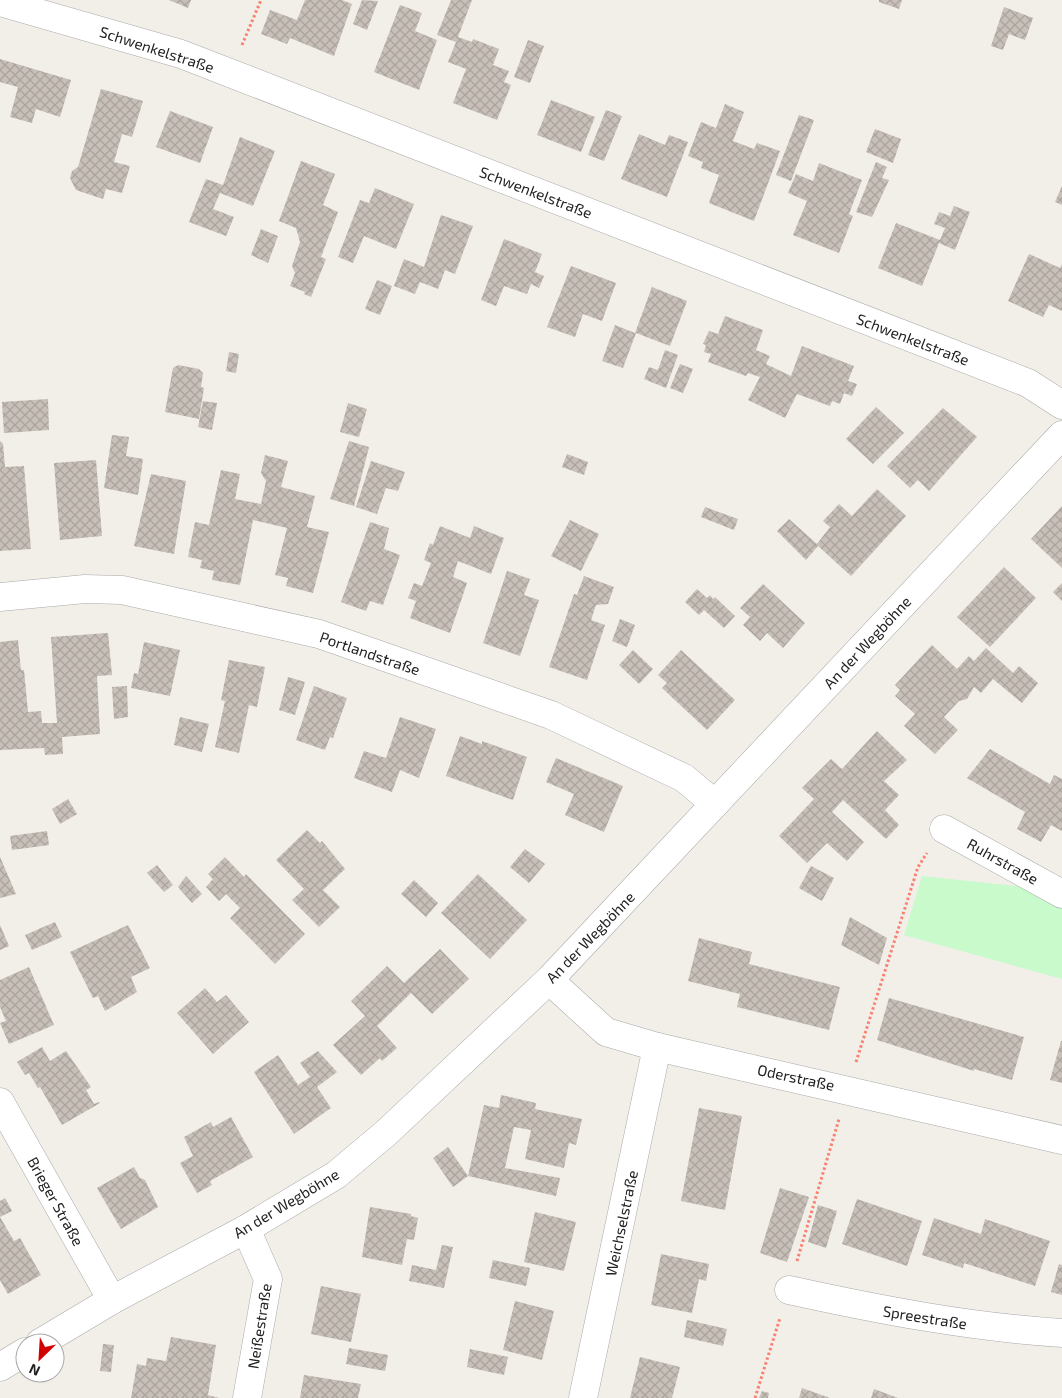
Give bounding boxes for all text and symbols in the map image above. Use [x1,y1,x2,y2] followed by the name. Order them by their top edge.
[98,22,216,76] street label: Schwenkelstraße
[477,162,595,222] street label: Schwenkelstraße
[854,309,972,369] street label: Schwenkelstraße
[820,592,914,692] street label: An der Wegböhne
[318,627,422,679] street label: Portlandstraße
[964,834,1042,888] street label: Ruhrstraße
[542,888,638,986] street label: An der Wegböhne
[756,1060,836,1094] street label: Oderstraße
[24,1153,88,1249] street label: Brieger Straße
[230,1164,342,1242] street label: An der Wegböhne
[601,1168,641,1278] street label: Weichselstraße
[243,1282,275,1370] street label: Neißestraße
[882,1301,968,1333] street label: Spreestraße
[15,1333,65,1383] north arrow
[26,1360,42,1380] text: N

